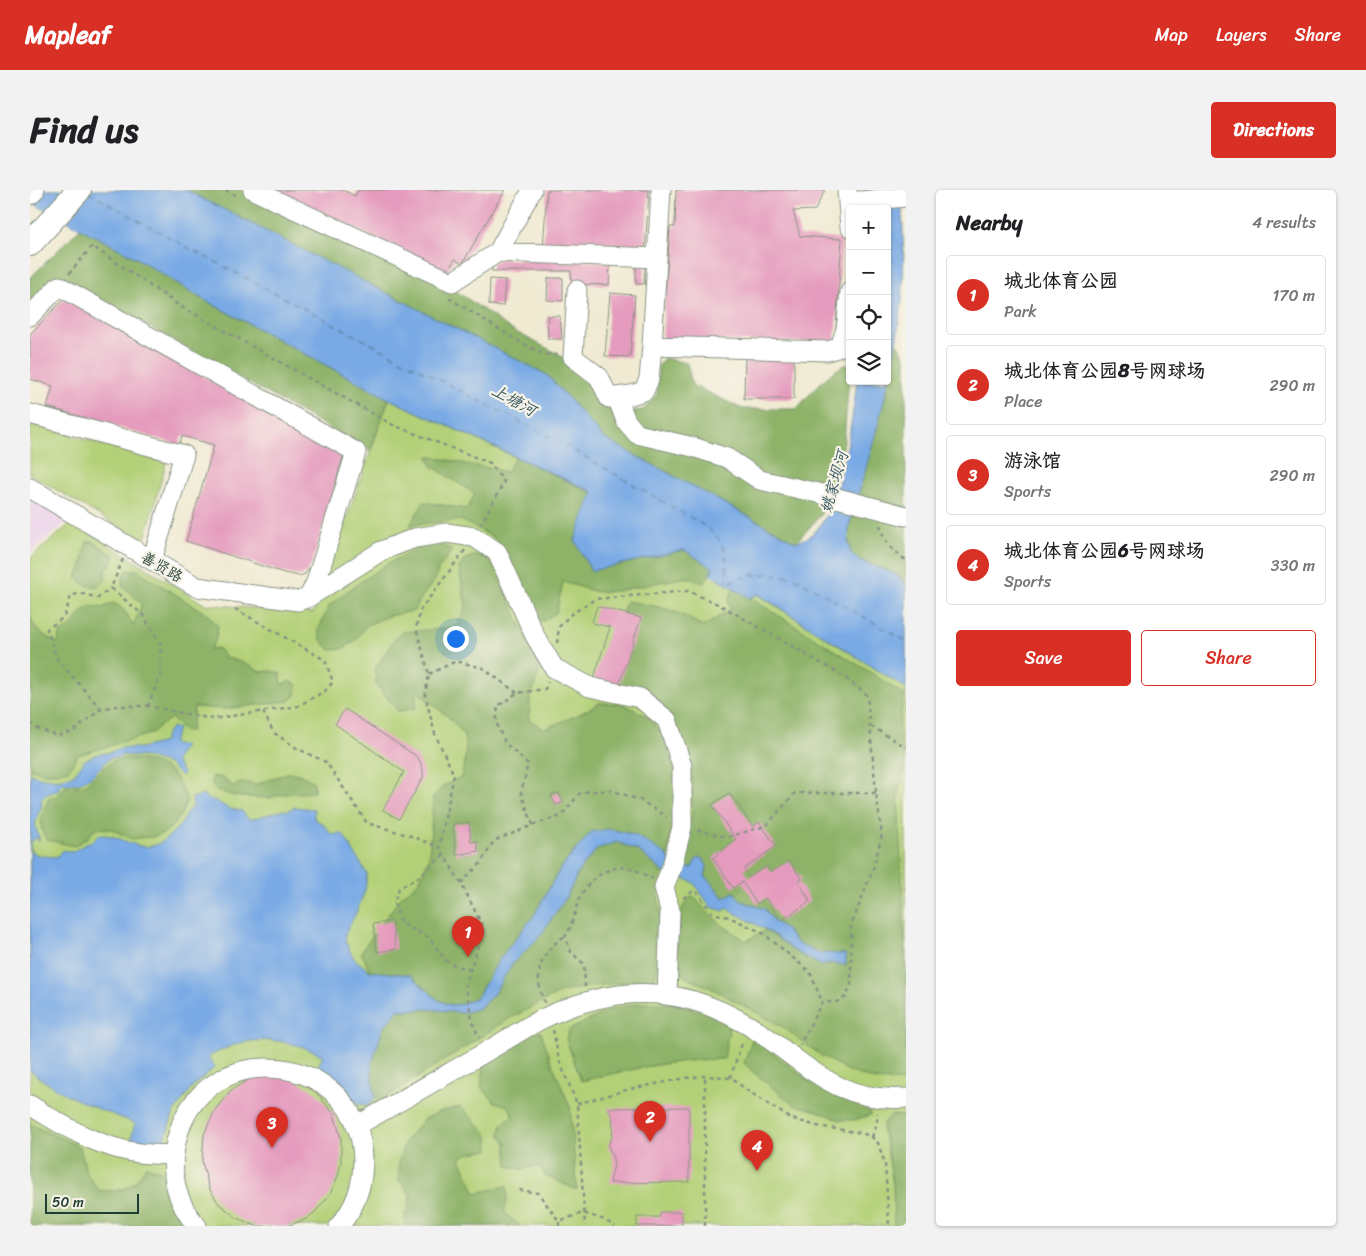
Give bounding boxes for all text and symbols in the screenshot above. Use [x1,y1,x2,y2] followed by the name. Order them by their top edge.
[25,14,111,56] text: Mapleaf
[1155,19,1188,51] text: Map
[1216,19,1267,51] text: Layers
[1295,19,1341,51] text: Share
[30,99,138,161] text: Find us
[1211,102,1336,158] button: Directions
[956,204,1022,242] text: Nearby
[846,205,891,385] map controls
[846,205,891,250] button: +
[1252,208,1316,237] text: 4 results
[846,250,891,295] button: −
[1004,264,1118,297] text: 城北体育公园
[970,281,976,310] text: 1
[1272,281,1315,310] text: 170 m
[846,295,891,340] button: locate
[1004,297,1037,326] text: Park
[846,340,891,385] button: layers
[1004,354,1205,387] text: 城北体育公园8号网球场
[968,371,978,400] text: 2
[1269,371,1315,400] text: 290 m
[486,376,545,426] water label: 上塘河
[1004,387,1043,416] text: Place
[811,444,858,517] water label: 姚家坝河
[1004,444,1061,477] text: 游泳馆
[969,461,977,490] text: 3
[1269,461,1315,490] text: 290 m
[1004,477,1051,506] text: Sports
[1004,534,1205,567] text: 城北体育公园6号网球场
[136,544,188,590] street label: 善贤路
[968,551,978,580] text: 4
[1271,551,1315,580] text: 330 m
[1004,567,1051,596] text: Sports
[443,626,469,652] your location
[956,630,1131,686] button: Save
[1141,630,1316,686] button: Share
[452,916,484,957] pin: 1
[634,1101,666,1142] pin: 2
[256,1107,288,1148] pin: 3
[741,1130,773,1171] pin: 4
[52,1190,84,1215] text: 50 m
[45,1191,139,1214] scale bar

